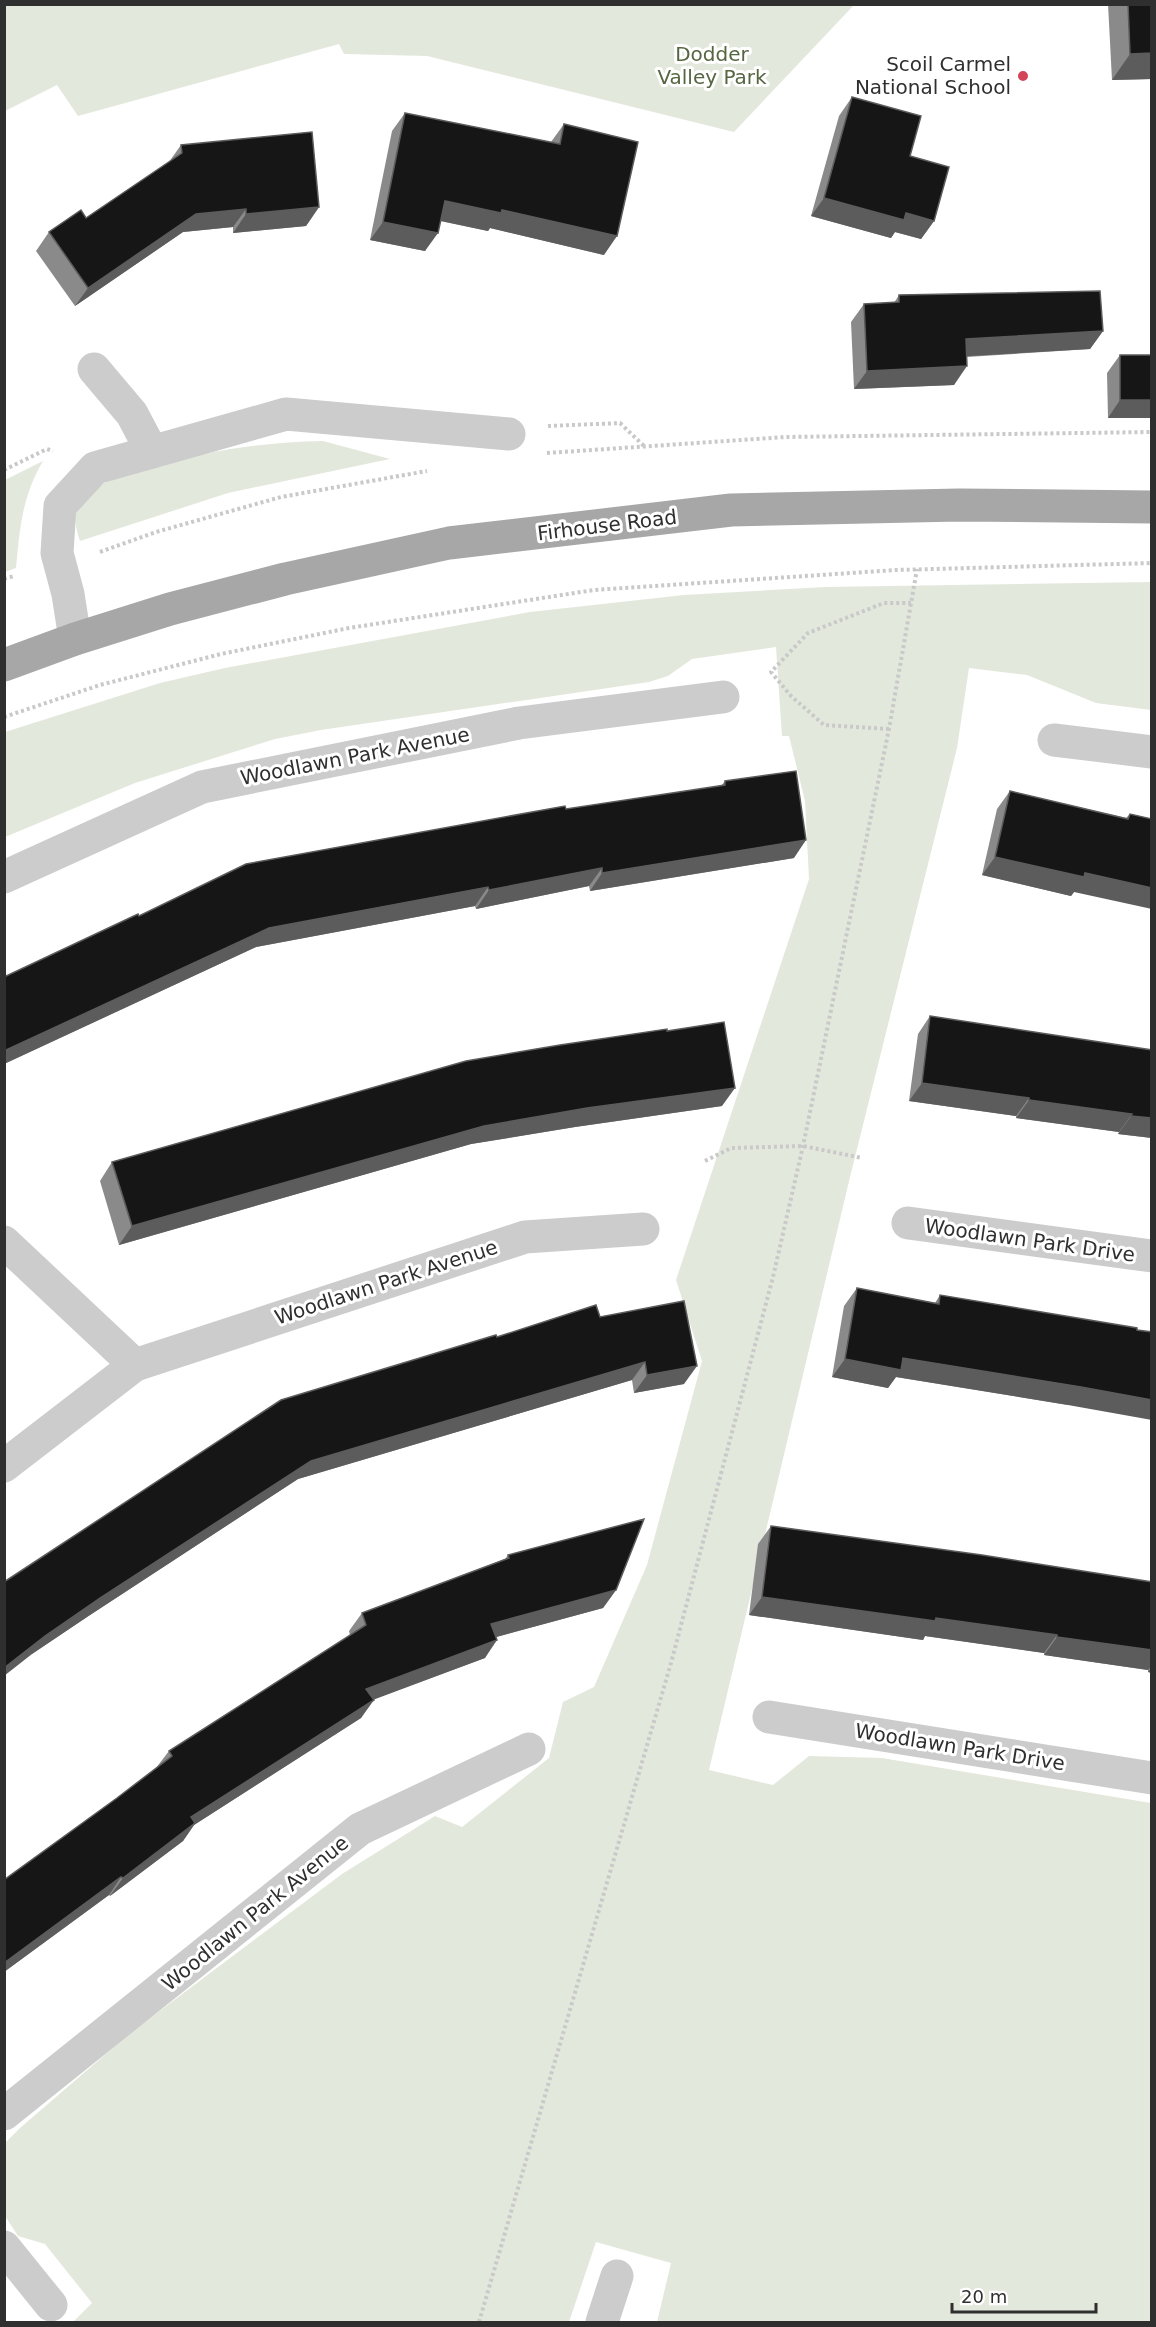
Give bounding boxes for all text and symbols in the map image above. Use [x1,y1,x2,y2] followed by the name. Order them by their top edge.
[657,42,767,89] park label: Dodder Valley Park
[855,52,1011,99] place label: Scoil Carmel National School
[1016,69,1030,83] marker: Scoil Carmel National School
[536,505,678,545] street label: Firhouse Road
[238,722,472,790] street label: Woodlawn Park Avenue
[923,1213,1137,1267] street label: Woodlawn Park Drive
[272,1235,500,1329] street label: Woodlawn Park Avenue
[853,1719,1067,1775] street label: Woodlawn Park Drive
[157,1830,353,1996] street label: Woodlawn Park Avenue
[952,2276,1096,2314] scale bar
[961,2286,1007,2307] text: 20 m

